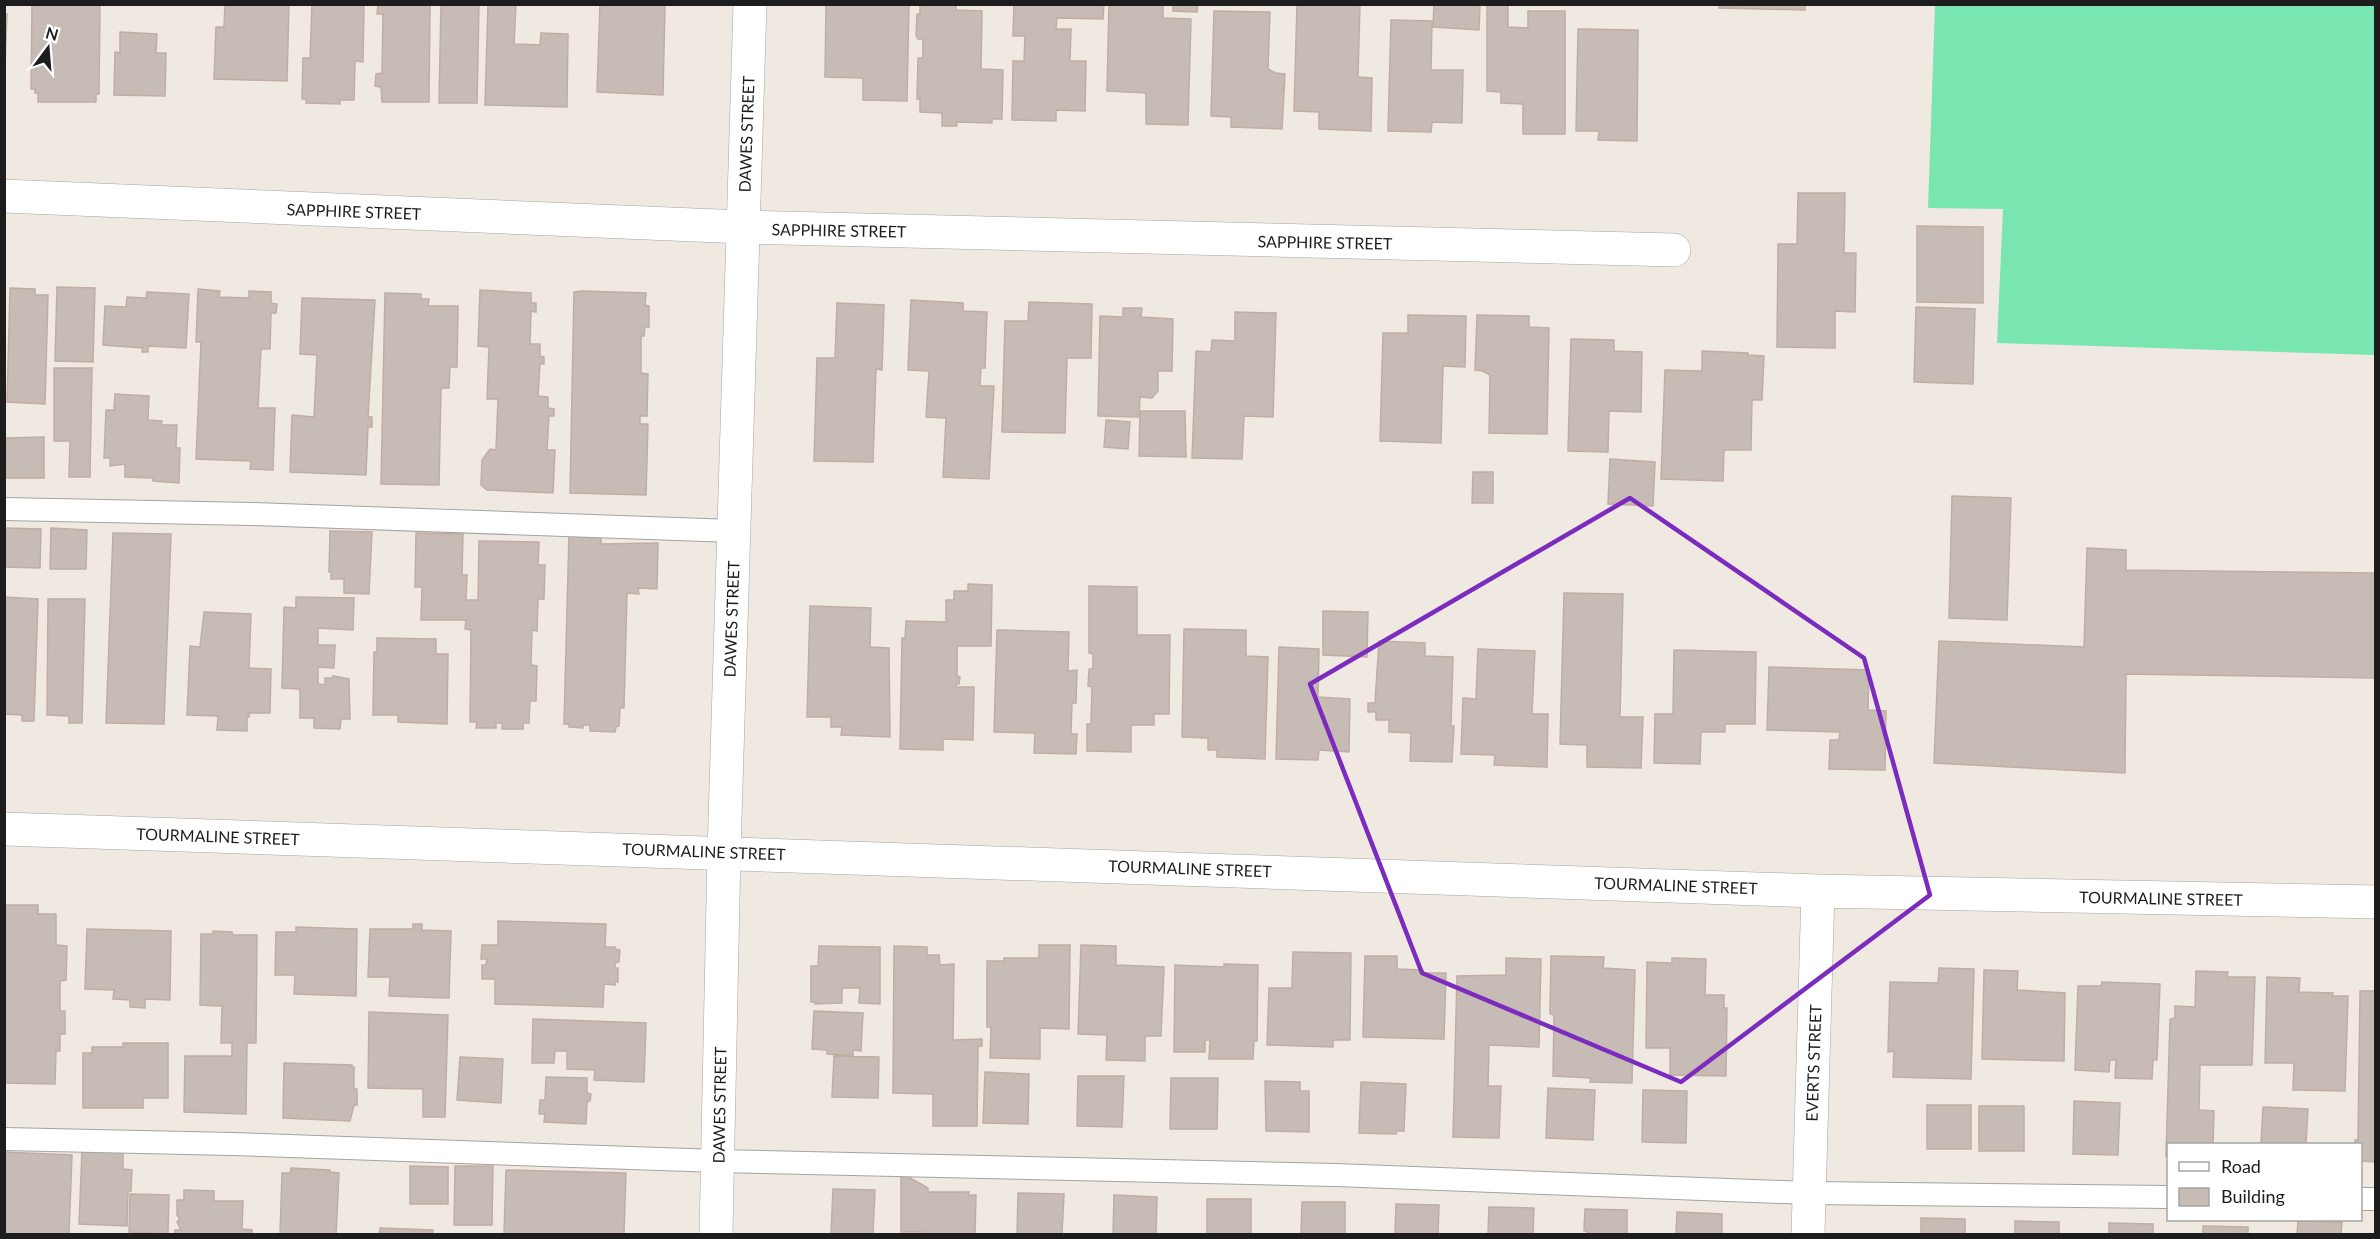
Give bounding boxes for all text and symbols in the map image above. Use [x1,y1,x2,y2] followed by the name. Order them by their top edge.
[18,18,78,78] north arrow
[44,22,61,44] text: N
[734,75,758,193] street label: DAWES STREET
[286,199,422,223] street label: SAPPHIRE STREET
[772,219,907,241] street label: SAPPHIRE STREET
[1258,231,1393,253] street label: SAPPHIRE STREET
[719,560,743,678] street label: DAWES STREET
[136,824,301,848] street label: TOURMALINE STREET
[622,839,787,863] street label: TOURMALINE STREET
[1108,856,1273,880] street label: TOURMALINE STREET
[1594,873,1759,897] street label: TOURMALINE STREET
[2079,887,2243,909] street label: TOURMALINE STREET
[1801,1004,1825,1122] street label: EVERTS STREET
[708,1046,730,1163] street label: DAWES STREET
[2167,1143,2362,1221] legend
[2221,1155,2261,1177] text: Road
[2221,1185,2285,1207] text: Building

